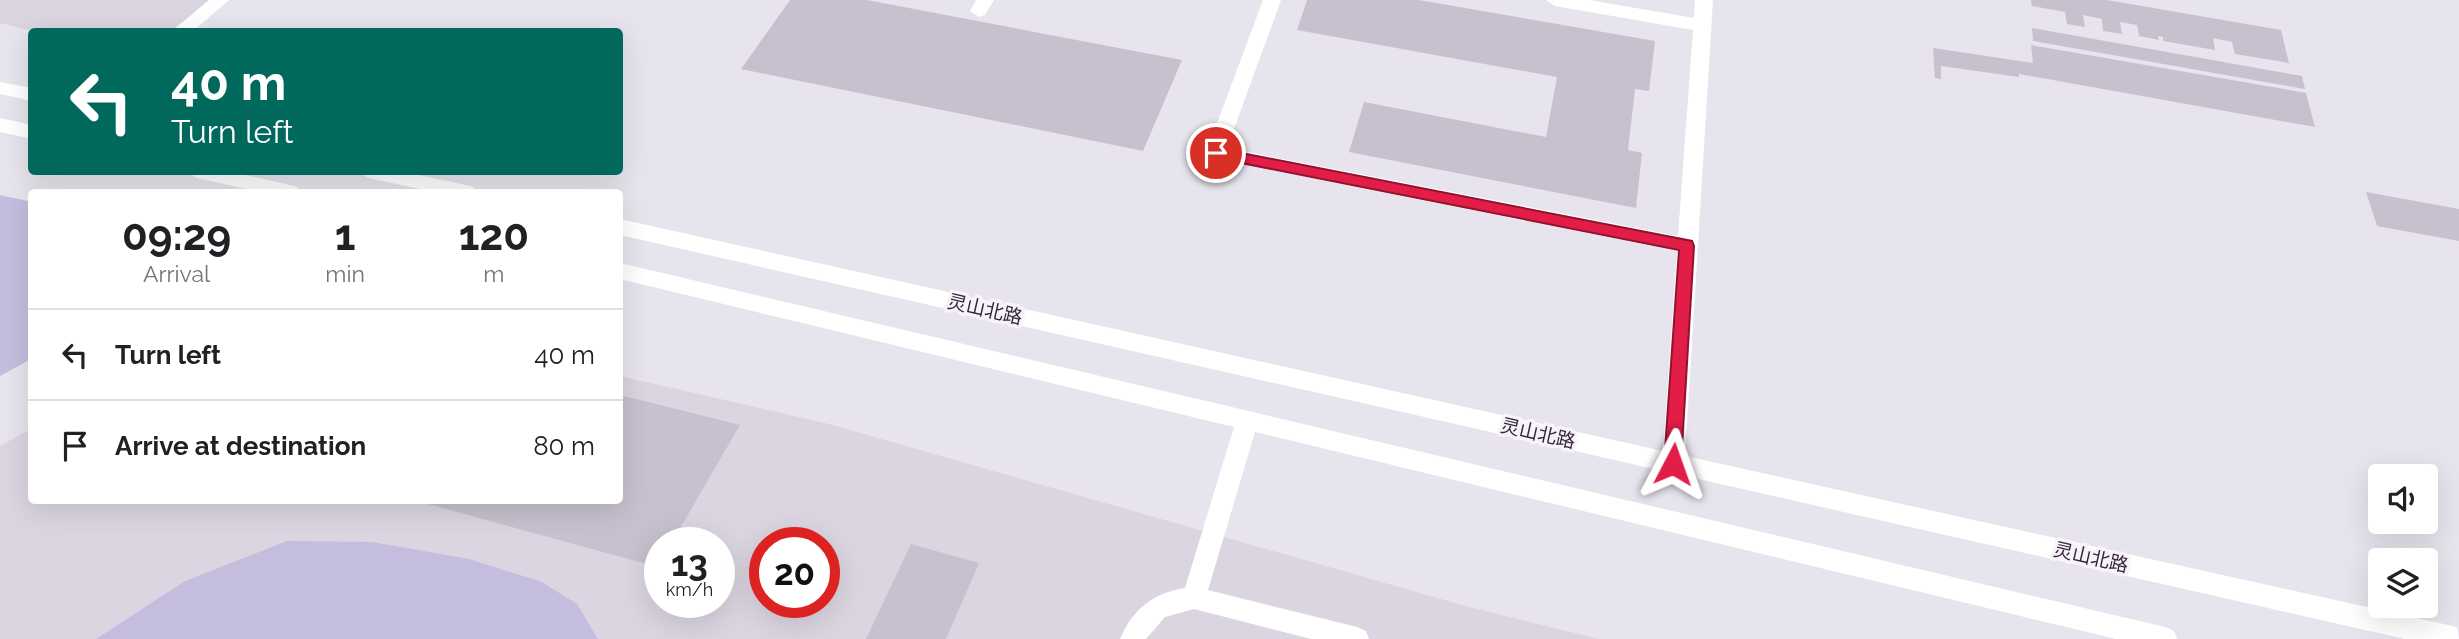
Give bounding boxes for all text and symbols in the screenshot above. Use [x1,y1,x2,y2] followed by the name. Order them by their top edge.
[171,54,286,111] text: 40 m
[56,56,147,147] icon: left
[171,113,293,150] text: Turn left
[1186,123,1246,183] pin
[1197,134,1235,172] icon: arrive
[122,211,231,260] text: 09:29
[335,211,355,260] text: 1
[459,211,529,260] text: 120
[143,260,210,287] text: Arrival
[325,260,365,287] text: min
[483,260,504,287] text: m
[945,290,1025,328] street label: 灵山北路
[56,336,94,374] icon: left
[115,340,221,370] text: Turn left
[534,340,595,370] text: 40 m
[1498,414,1578,452] street label: 灵山北路
[56,427,94,465] icon: arrive
[1636,427,1710,501] position arrow
[115,431,366,461] text: Arrive at destination
[533,431,595,461] text: 80 m
[2368,464,2438,618] map controls
[2368,464,2438,534] button: sound
[749,527,840,618] speed limit sign: 20
[2051,538,2131,576] street label: 灵山北路
[671,543,708,584] text: 13
[2368,548,2438,618] button: layers
[666,579,713,600] text: km/h

